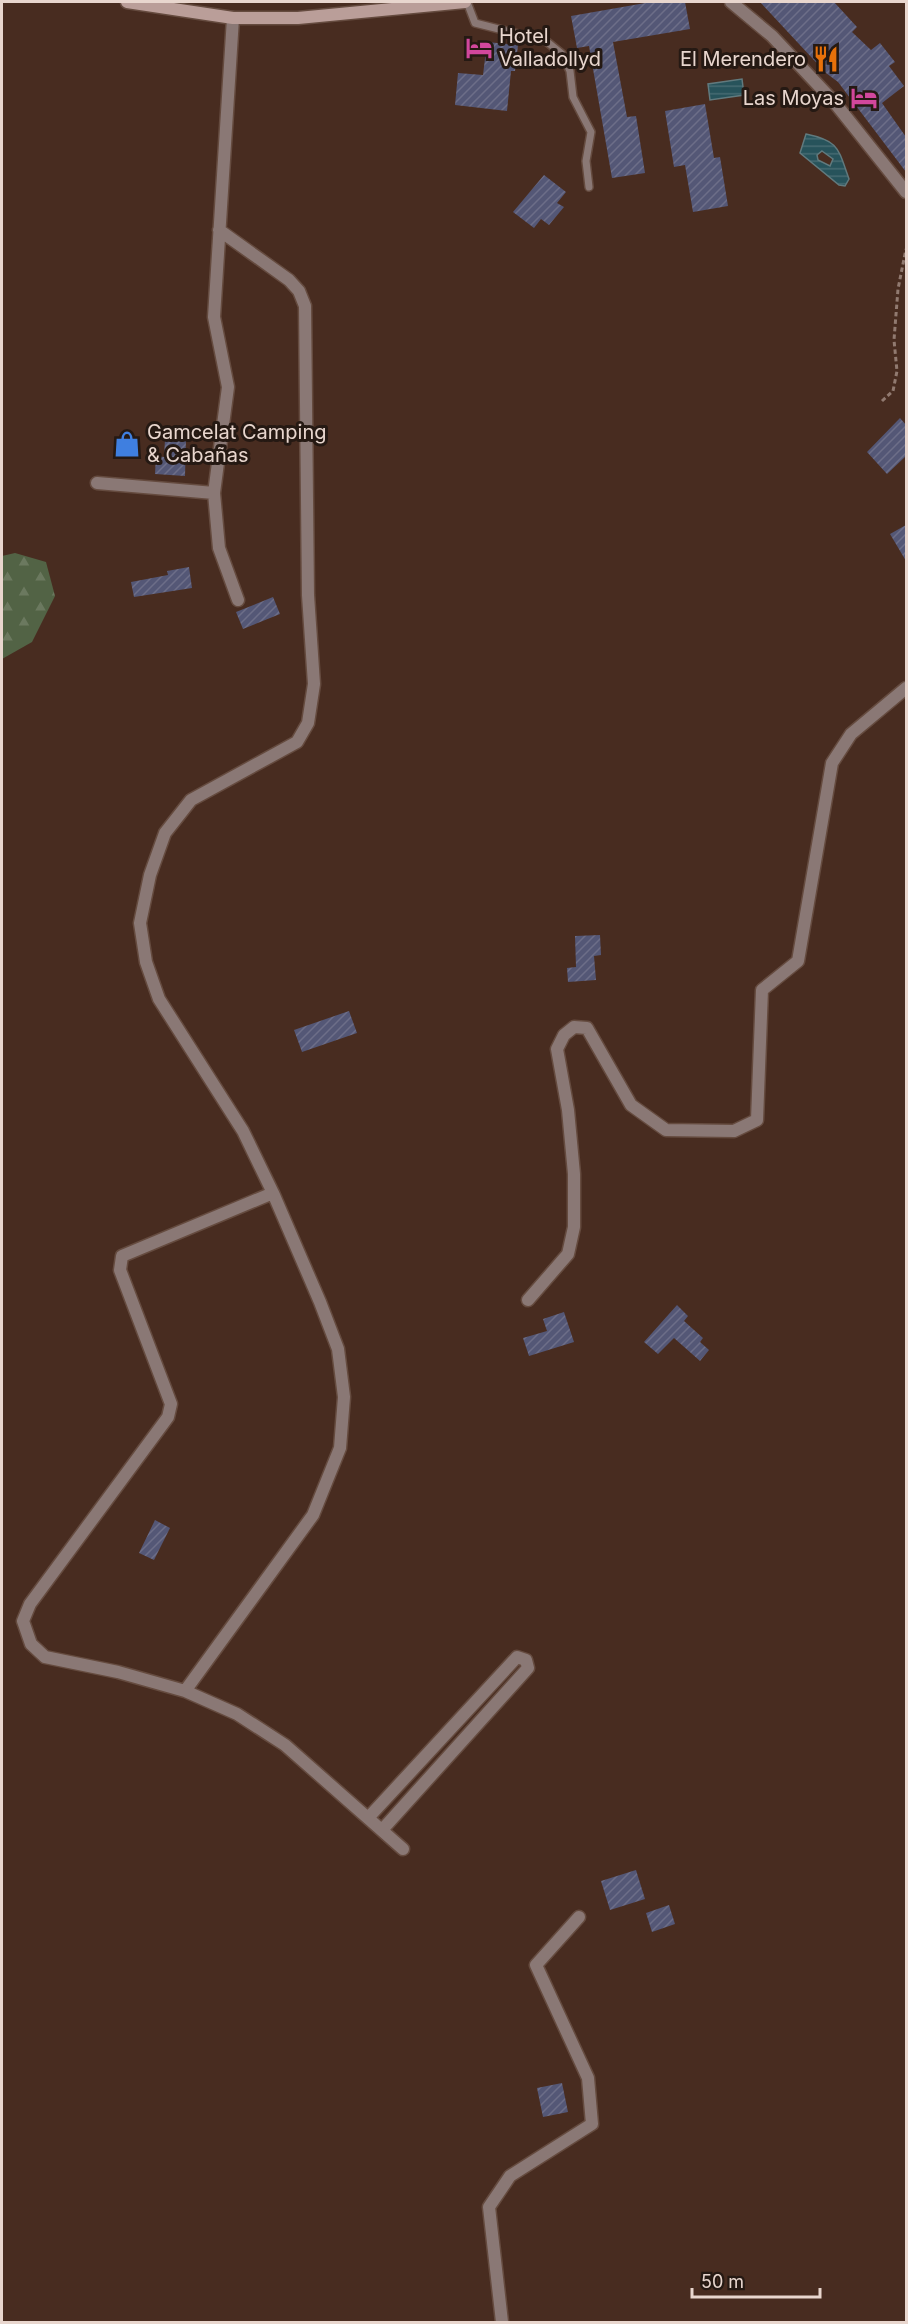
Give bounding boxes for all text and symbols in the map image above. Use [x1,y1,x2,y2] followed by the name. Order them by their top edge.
[499,24,601,71] place label: Hotel Valladollyd
[464,33,494,63] hotel icon: Hotel Valladollyd
[811,44,841,74] restaurant icon: El Merendero
[680,47,806,71] place label: El Merendero
[849,83,879,113] hotel icon: Las Moyas
[743,86,844,110] place label: Las Moyas
[147,420,327,467] place label: Gamcelat Camping & Cabañas
[112,429,142,459] shop icon: Gamcelat Camping & Cabañas
[692,2261,820,2299] scale bar
[701,2271,744,2292] text: 50 m

